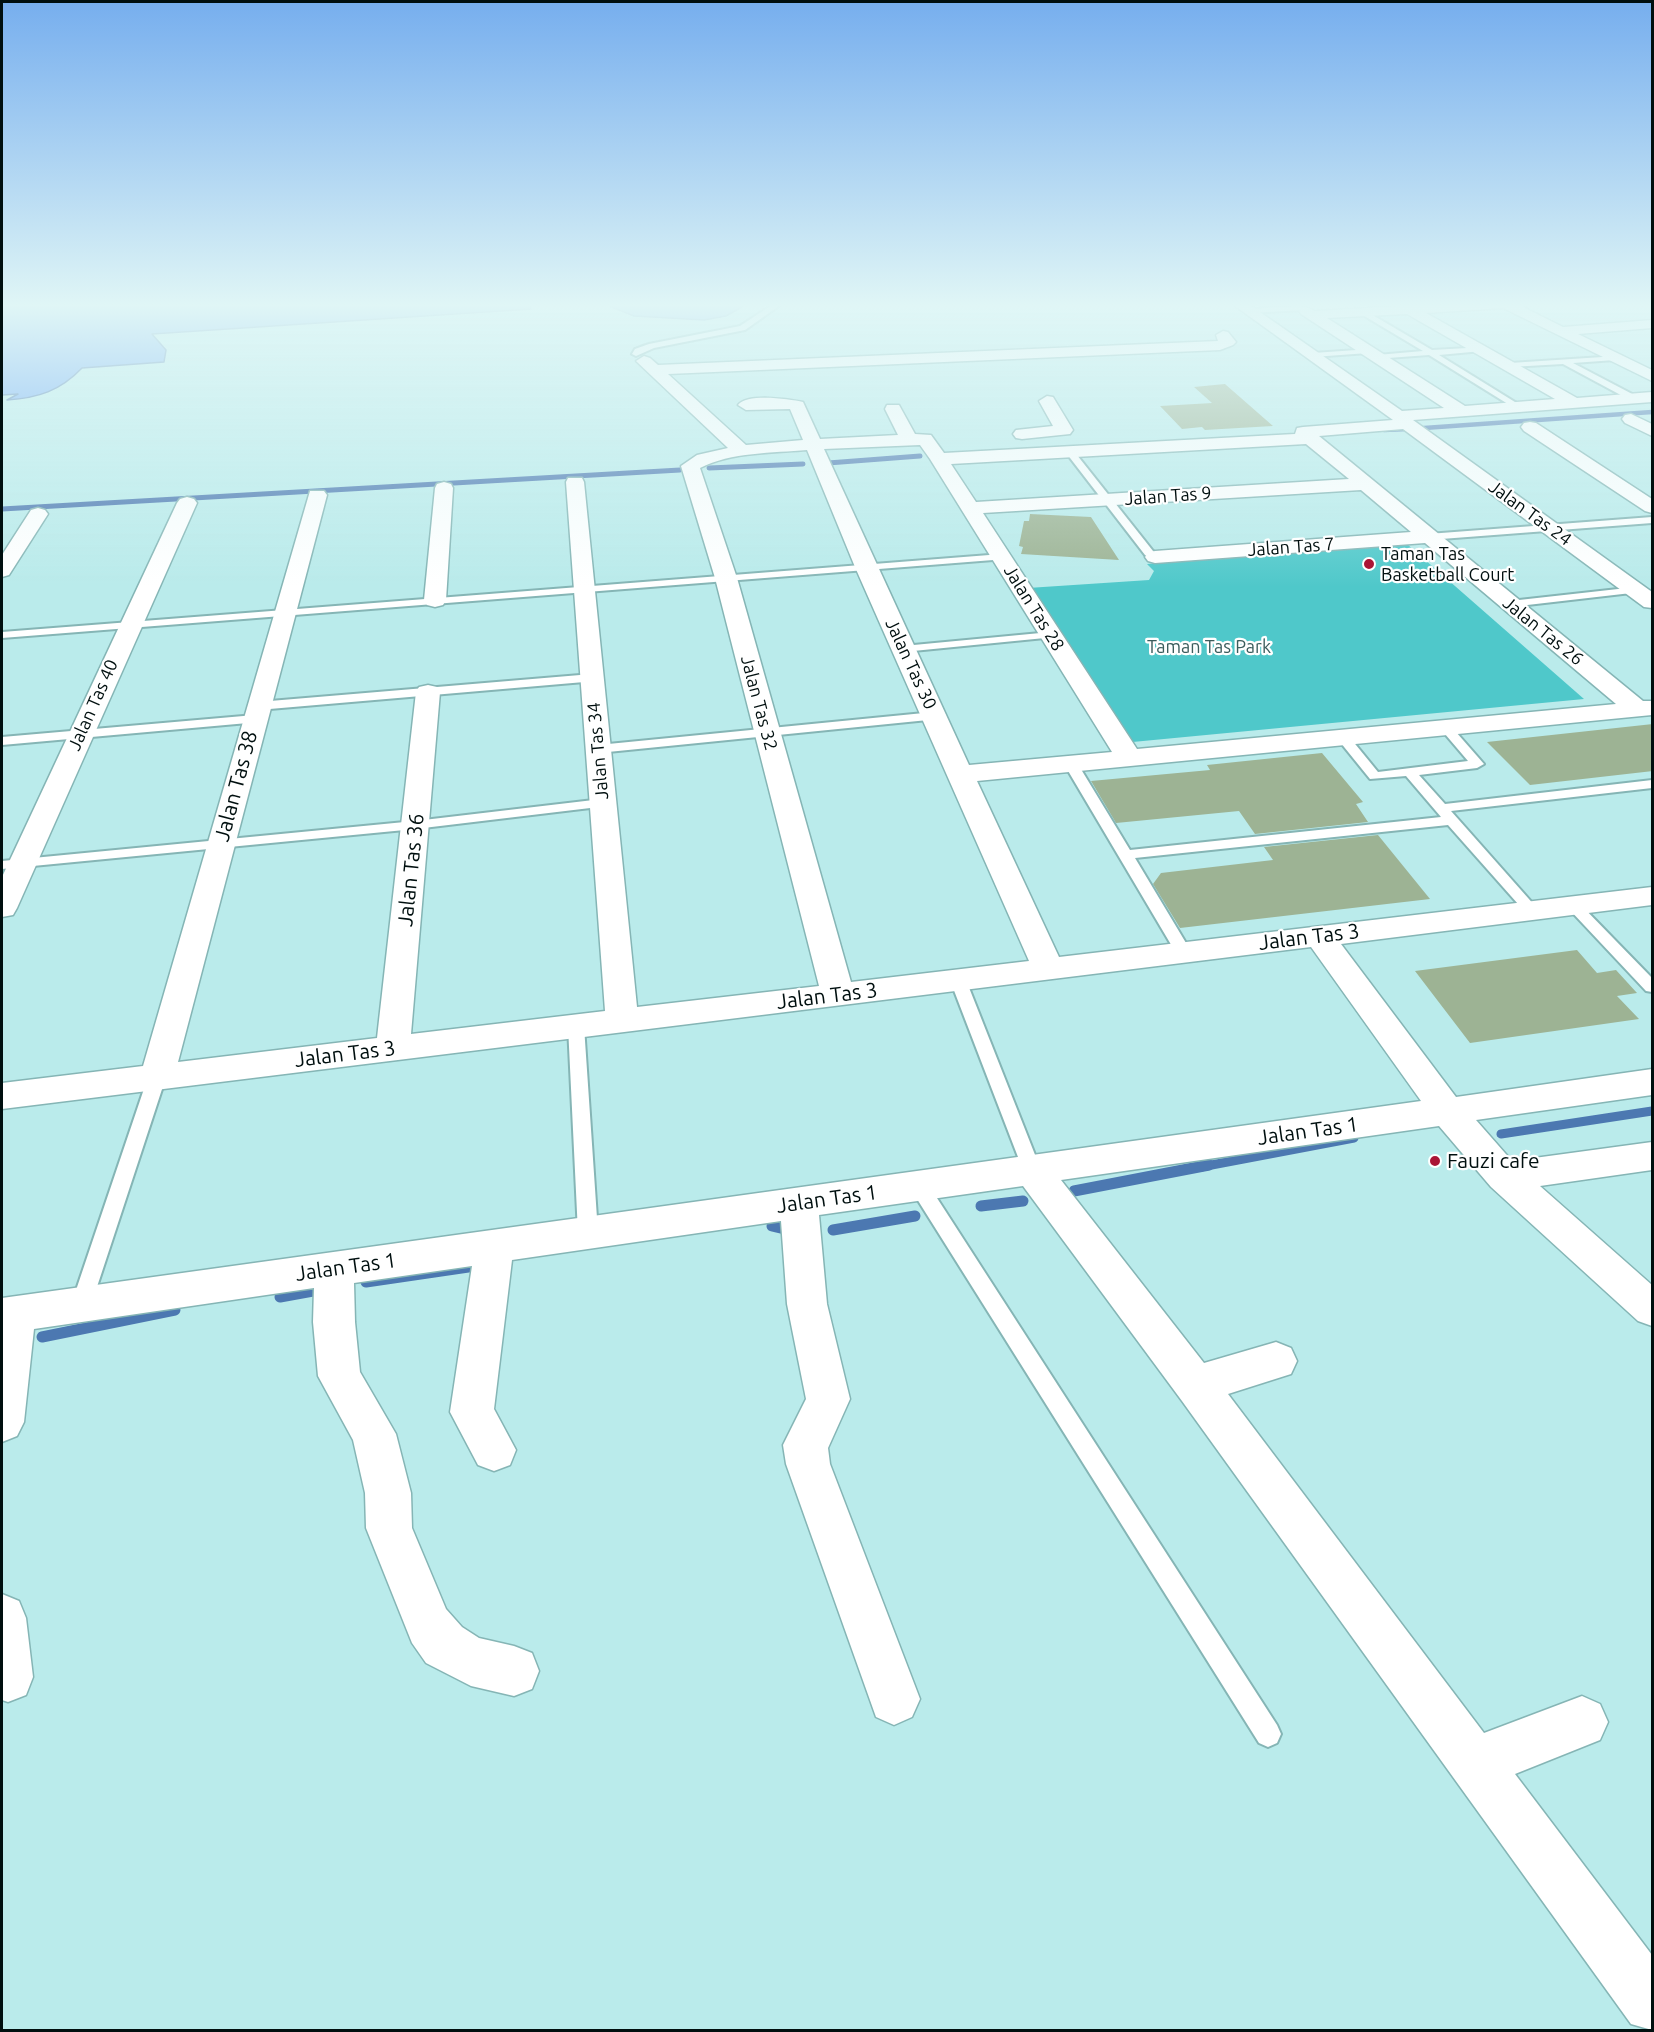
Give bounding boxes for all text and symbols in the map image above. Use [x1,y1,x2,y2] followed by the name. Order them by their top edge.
[1484,476,1576,550] street label: Jalan Tas 24
[1124,482,1212,510] street label: Jalan Tas 9
[1247,533,1335,561] street label: Jalan Tas 7
[1381,543,1514,586] place label: Taman Tas Basketball Court
[1362,557,1376,571] marker: Taman Tas Basketball Court
[999,561,1069,655] street label: Jalan Tas 28
[1498,592,1588,670] street label: Jalan Tas 26
[881,615,941,713] street label: Jalan Tas 30
[1147,636,1271,658] park label: Taman Tas Park
[736,653,782,753] street label: Jalan Tas 32
[63,656,123,754] street label: Jalan Tas 40
[583,702,613,800] street label: Jalan Tas 34
[209,728,263,844] street label: Jalan Tas 38
[393,812,429,928] street label: Jalan Tas 36
[1257,918,1361,956] street label: Jalan Tas 3
[775,977,879,1015] street label: Jalan Tas 3
[293,1035,397,1073] street label: Jalan Tas 3
[1256,1111,1360,1151] street label: Jalan Tas 1
[1447,1148,1540,1174] place label: Fauzi cafe
[1428,1154,1442,1168] marker: Fauzi cafe
[775,1179,879,1219] street label: Jalan Tas 1
[294,1247,398,1287] street label: Jalan Tas 1

